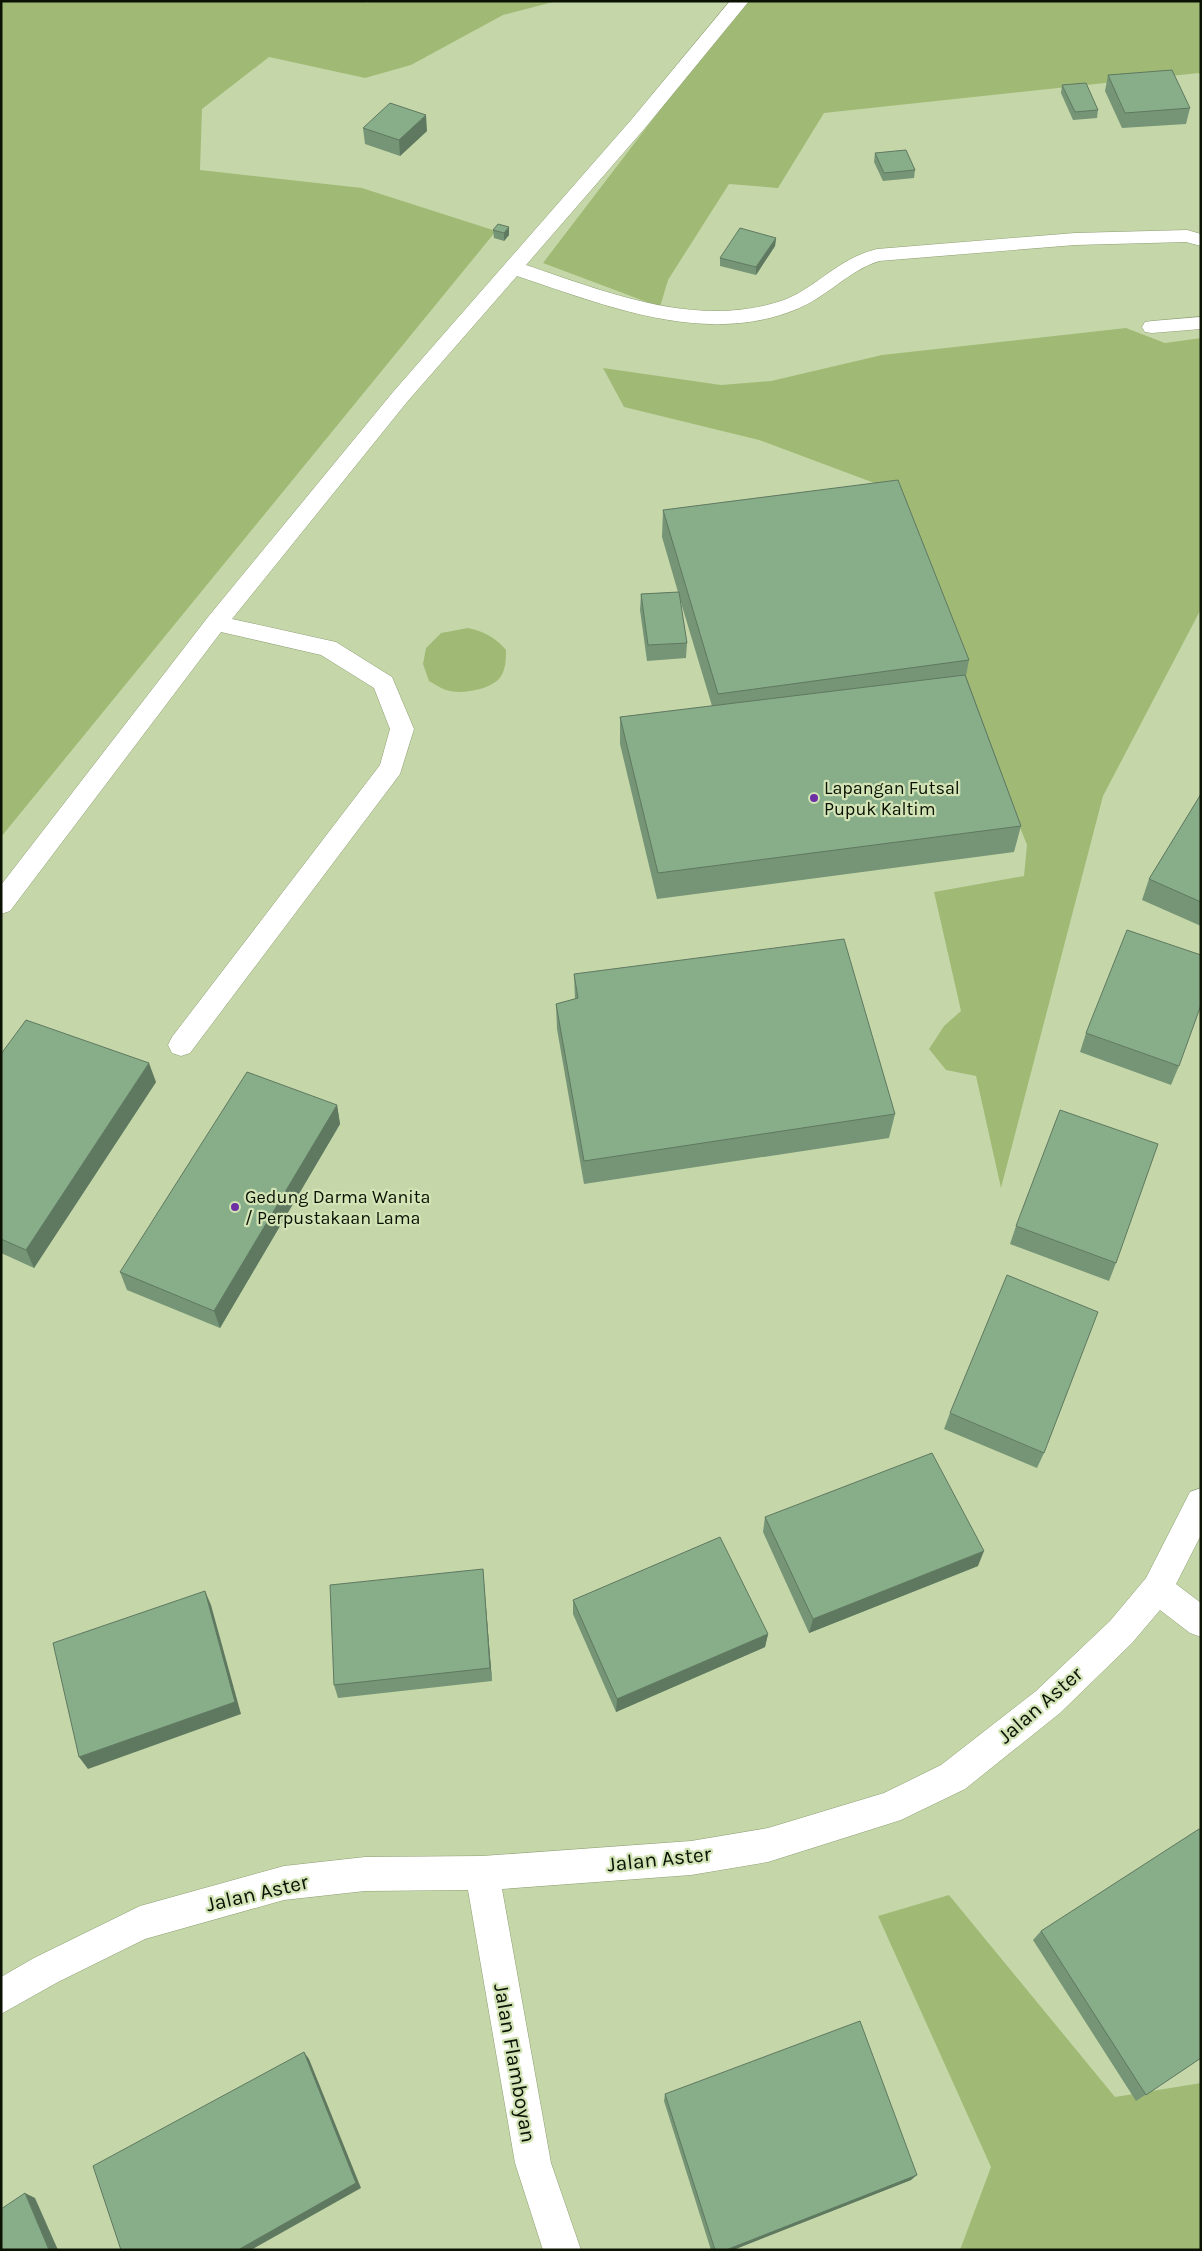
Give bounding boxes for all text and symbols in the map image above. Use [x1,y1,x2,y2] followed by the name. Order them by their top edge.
[824,777,960,820] place label: Lapangan Futsal Pupuk Kaltim
[808,792,820,804] marker: Lapangan Futsal Pupuk Kaltim
[245,1186,430,1229] place label: Gedung Darma Wanita / Perpustakaan Lama
[229,1201,241,1213] marker: Gedung Darma Wanita / Perpustakaan Lama
[993,1661,1088,1748] street label: Jalan Aster
[606,1842,713,1876] street label: Jalan Aster
[203,1869,311,1916] street label: Jalan Aster
[489,1982,541,2144] street label: Jalan Flamboyan

